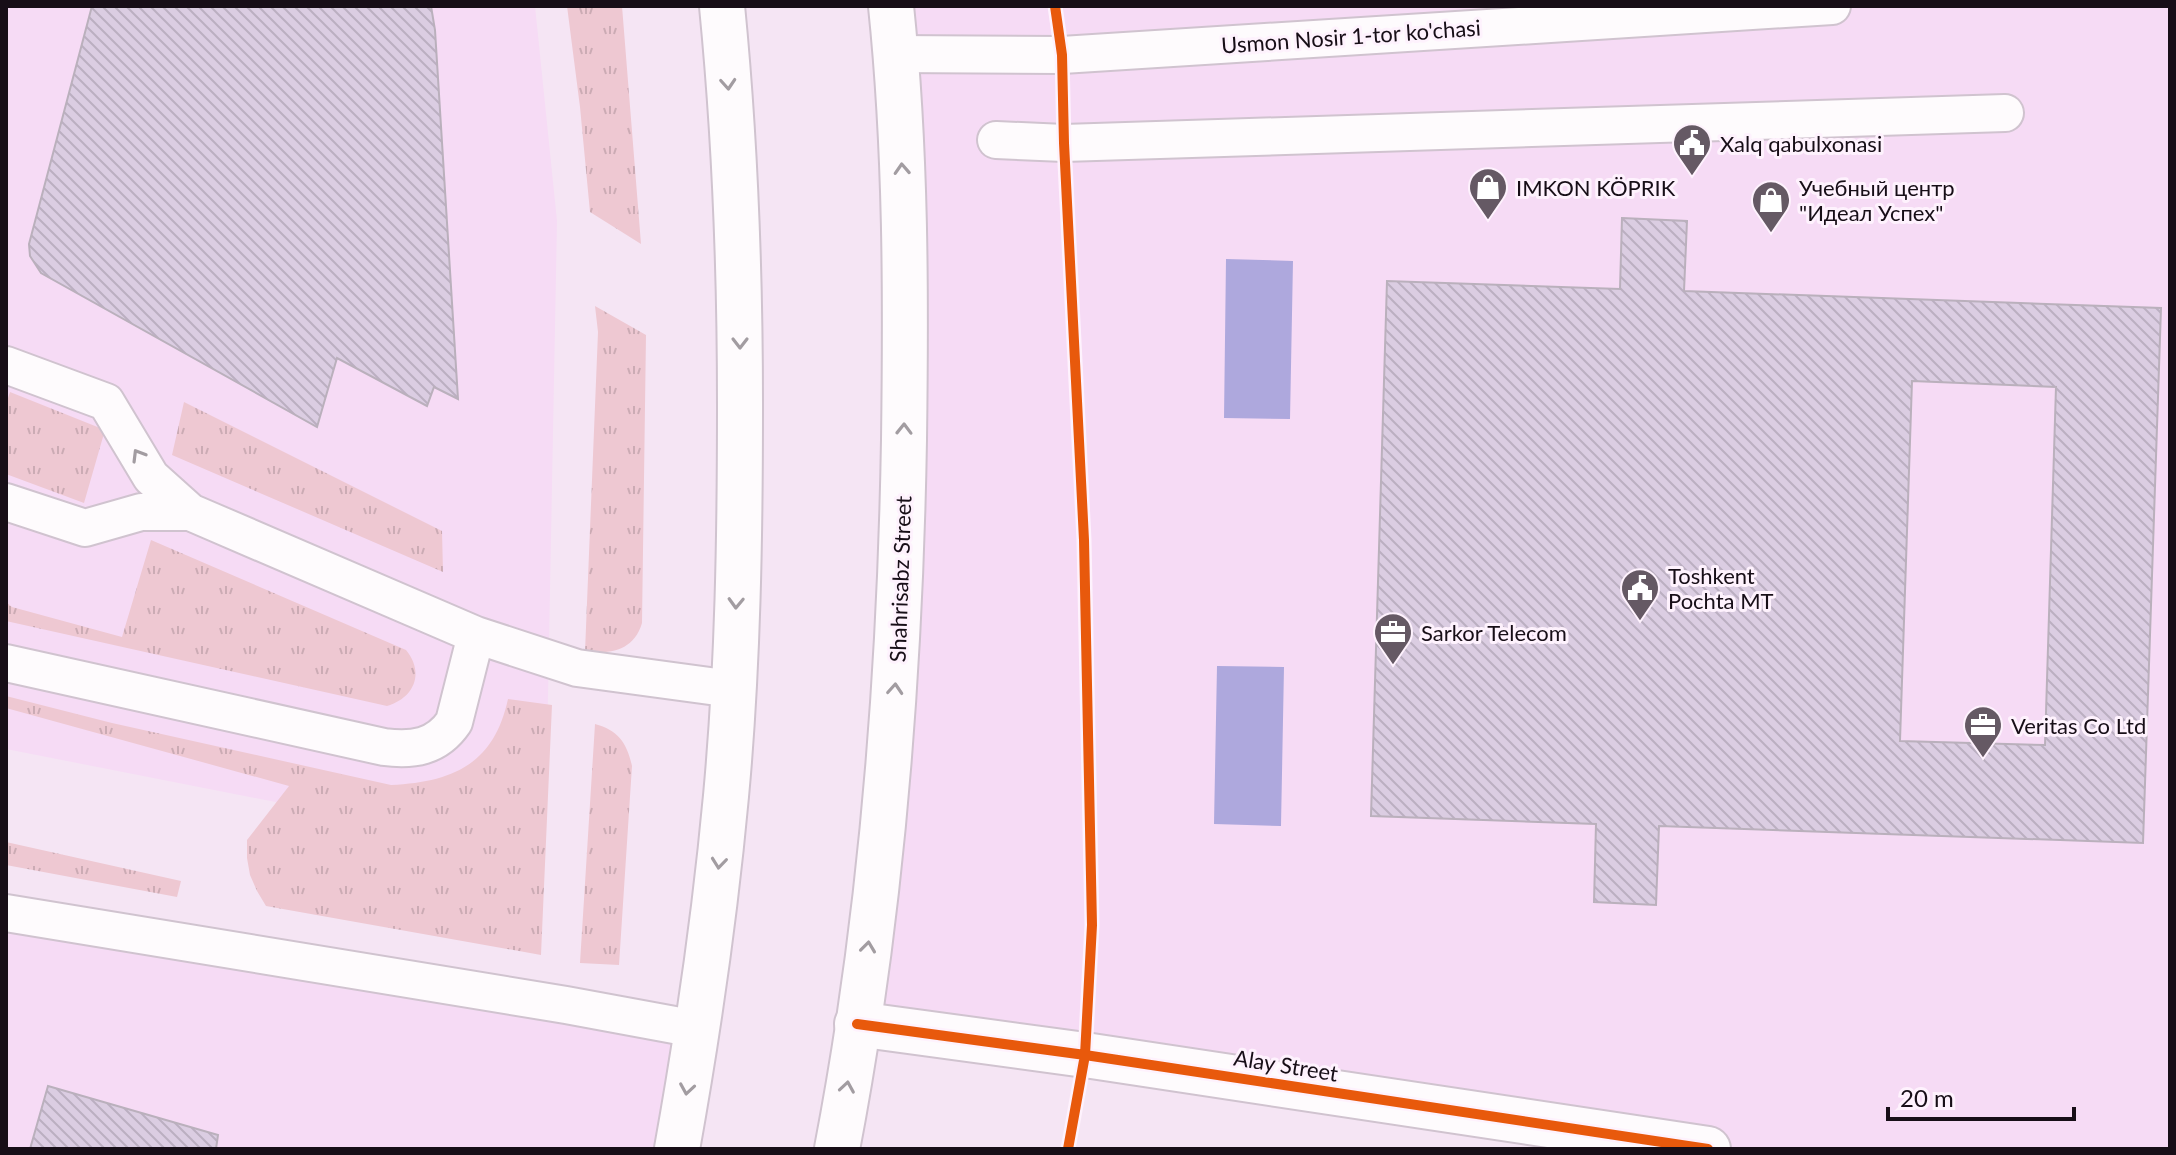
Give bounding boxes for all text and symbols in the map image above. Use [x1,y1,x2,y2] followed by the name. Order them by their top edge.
[1220,13,1482,59] street label: Usmon Nosir 1-tor ko'chasi
[719,78,736,91] one-way arrow
[1671,122,1713,177] public building icon: Xalq qabulxonasi
[1720,130,1882,157] place label: Xalq qabulxonasi
[893,162,910,175] one-way arrow
[1467,166,1509,221] shop icon: IMKON KÖPRIK
[1516,174,1676,201] place label: IMKON KÖPRIK
[1799,174,1955,226] place label: Учебный центр "Идеал Успех"
[1750,179,1792,234] shop icon: Учебный центр "Идеал Успех"
[731,337,749,350] one-way arrow
[895,422,913,435] one-way arrow
[132,449,147,464] one-way arrow
[884,495,916,663] street label: Shahrisabz Street
[1668,562,1774,614] place label: Toshkent Pochta MT
[1619,567,1661,622] public building icon: Toshkent Pochta MT
[728,597,745,610] one-way arrow
[1372,611,1414,666] office icon: Sarkor Telecom
[1421,619,1567,646] place label: Sarkor Telecom
[886,682,903,695] one-way arrow
[1962,704,2004,759] office icon: Veritas Co Ltd
[2011,712,2146,739] place label: Veritas Co Ltd
[710,857,727,870] one-way arrow
[860,940,877,953] one-way arrow
[1232,1043,1340,1087] street label: Alay Street
[1888,1071,2074,1121] scale bar
[838,1080,855,1094] one-way arrow
[679,1082,696,1096] one-way arrow
[1900,1083,1954,1112] text: 20 m

